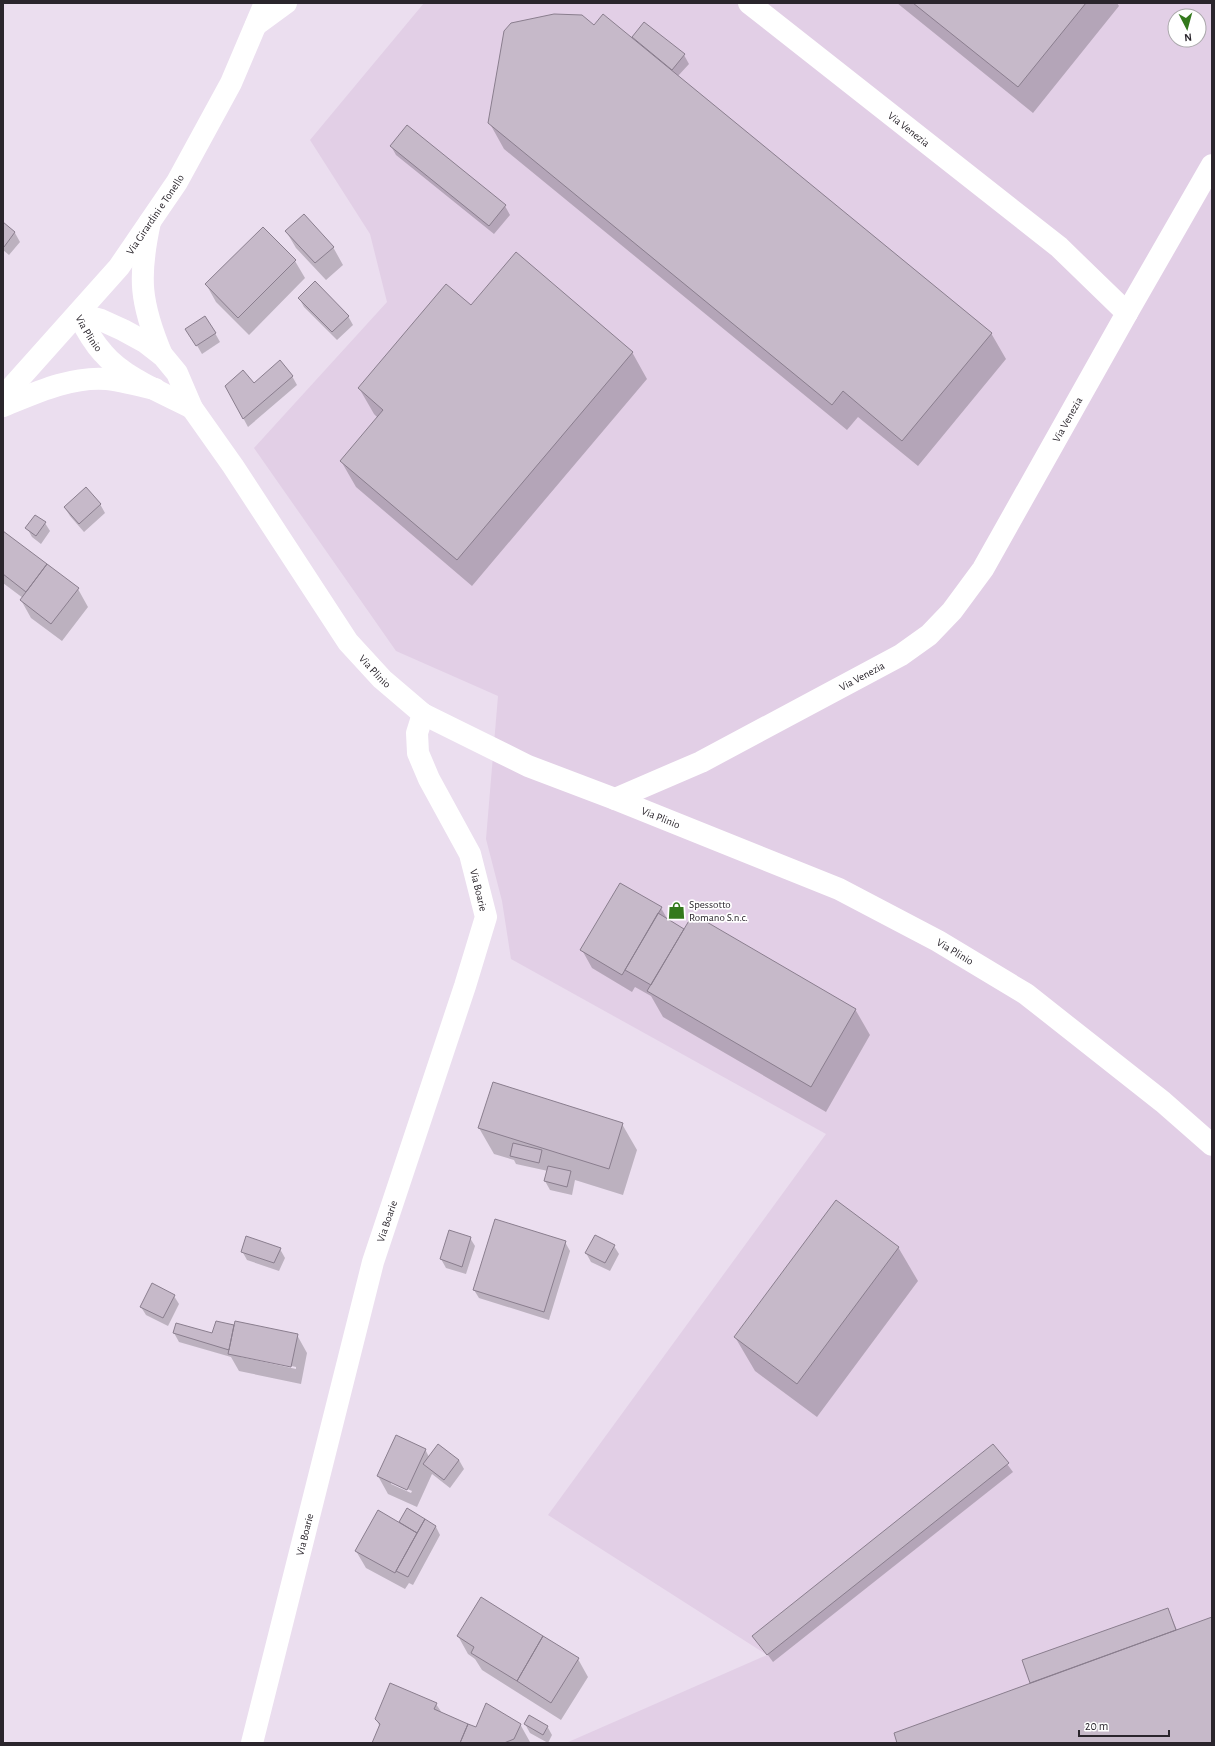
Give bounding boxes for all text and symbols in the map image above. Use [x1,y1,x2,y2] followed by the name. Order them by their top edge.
[1167,8,1207,48] north arrow
[1184,32,1192,43] text: N
[886,110,932,149] street label: Via Venezia
[124,173,186,257] street label: Via Girardini e Tonello
[73,313,104,354] street label: Via Plinio
[1051,395,1085,444] street label: Via Venezia
[357,653,393,690] street label: Via Plinio
[838,660,887,693] street label: Via Venezia
[640,805,682,831] street label: Via Plinio
[468,868,489,912] street label: Via Boarie
[689,899,748,923] place label: Spessotto Romano S.n.c.
[666,900,686,920] shop icon: Spessotto Romano S.n.c.
[935,937,975,967] street label: Via Plinio
[375,1199,399,1244] street label: Via Boarie
[294,1512,316,1557] street label: Via Boarie
[1079,1712,1169,1738] scale bar
[1085,1720,1108,1732] text: 20 m

